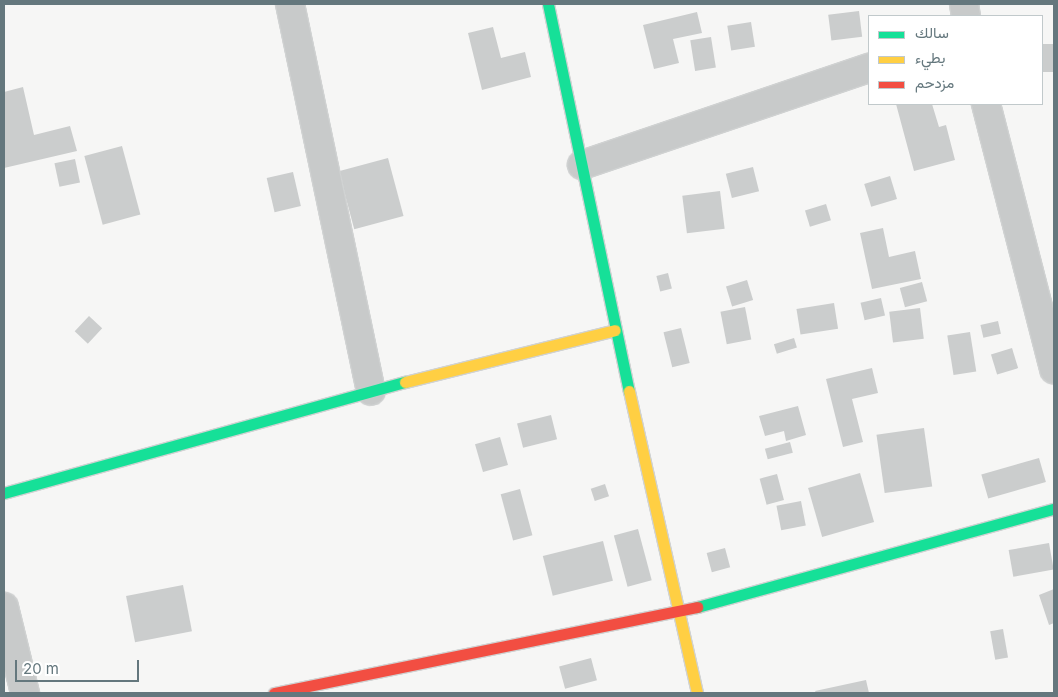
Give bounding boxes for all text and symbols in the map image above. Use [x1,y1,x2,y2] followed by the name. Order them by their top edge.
[868,15,1043,105] legend
[915,23,949,42] text: سالك
[915,48,945,67] text: بطيء
[915,73,954,92] text: مزدحم
[18,650,141,682] scale bar
[23,659,59,678] text: 20 m

